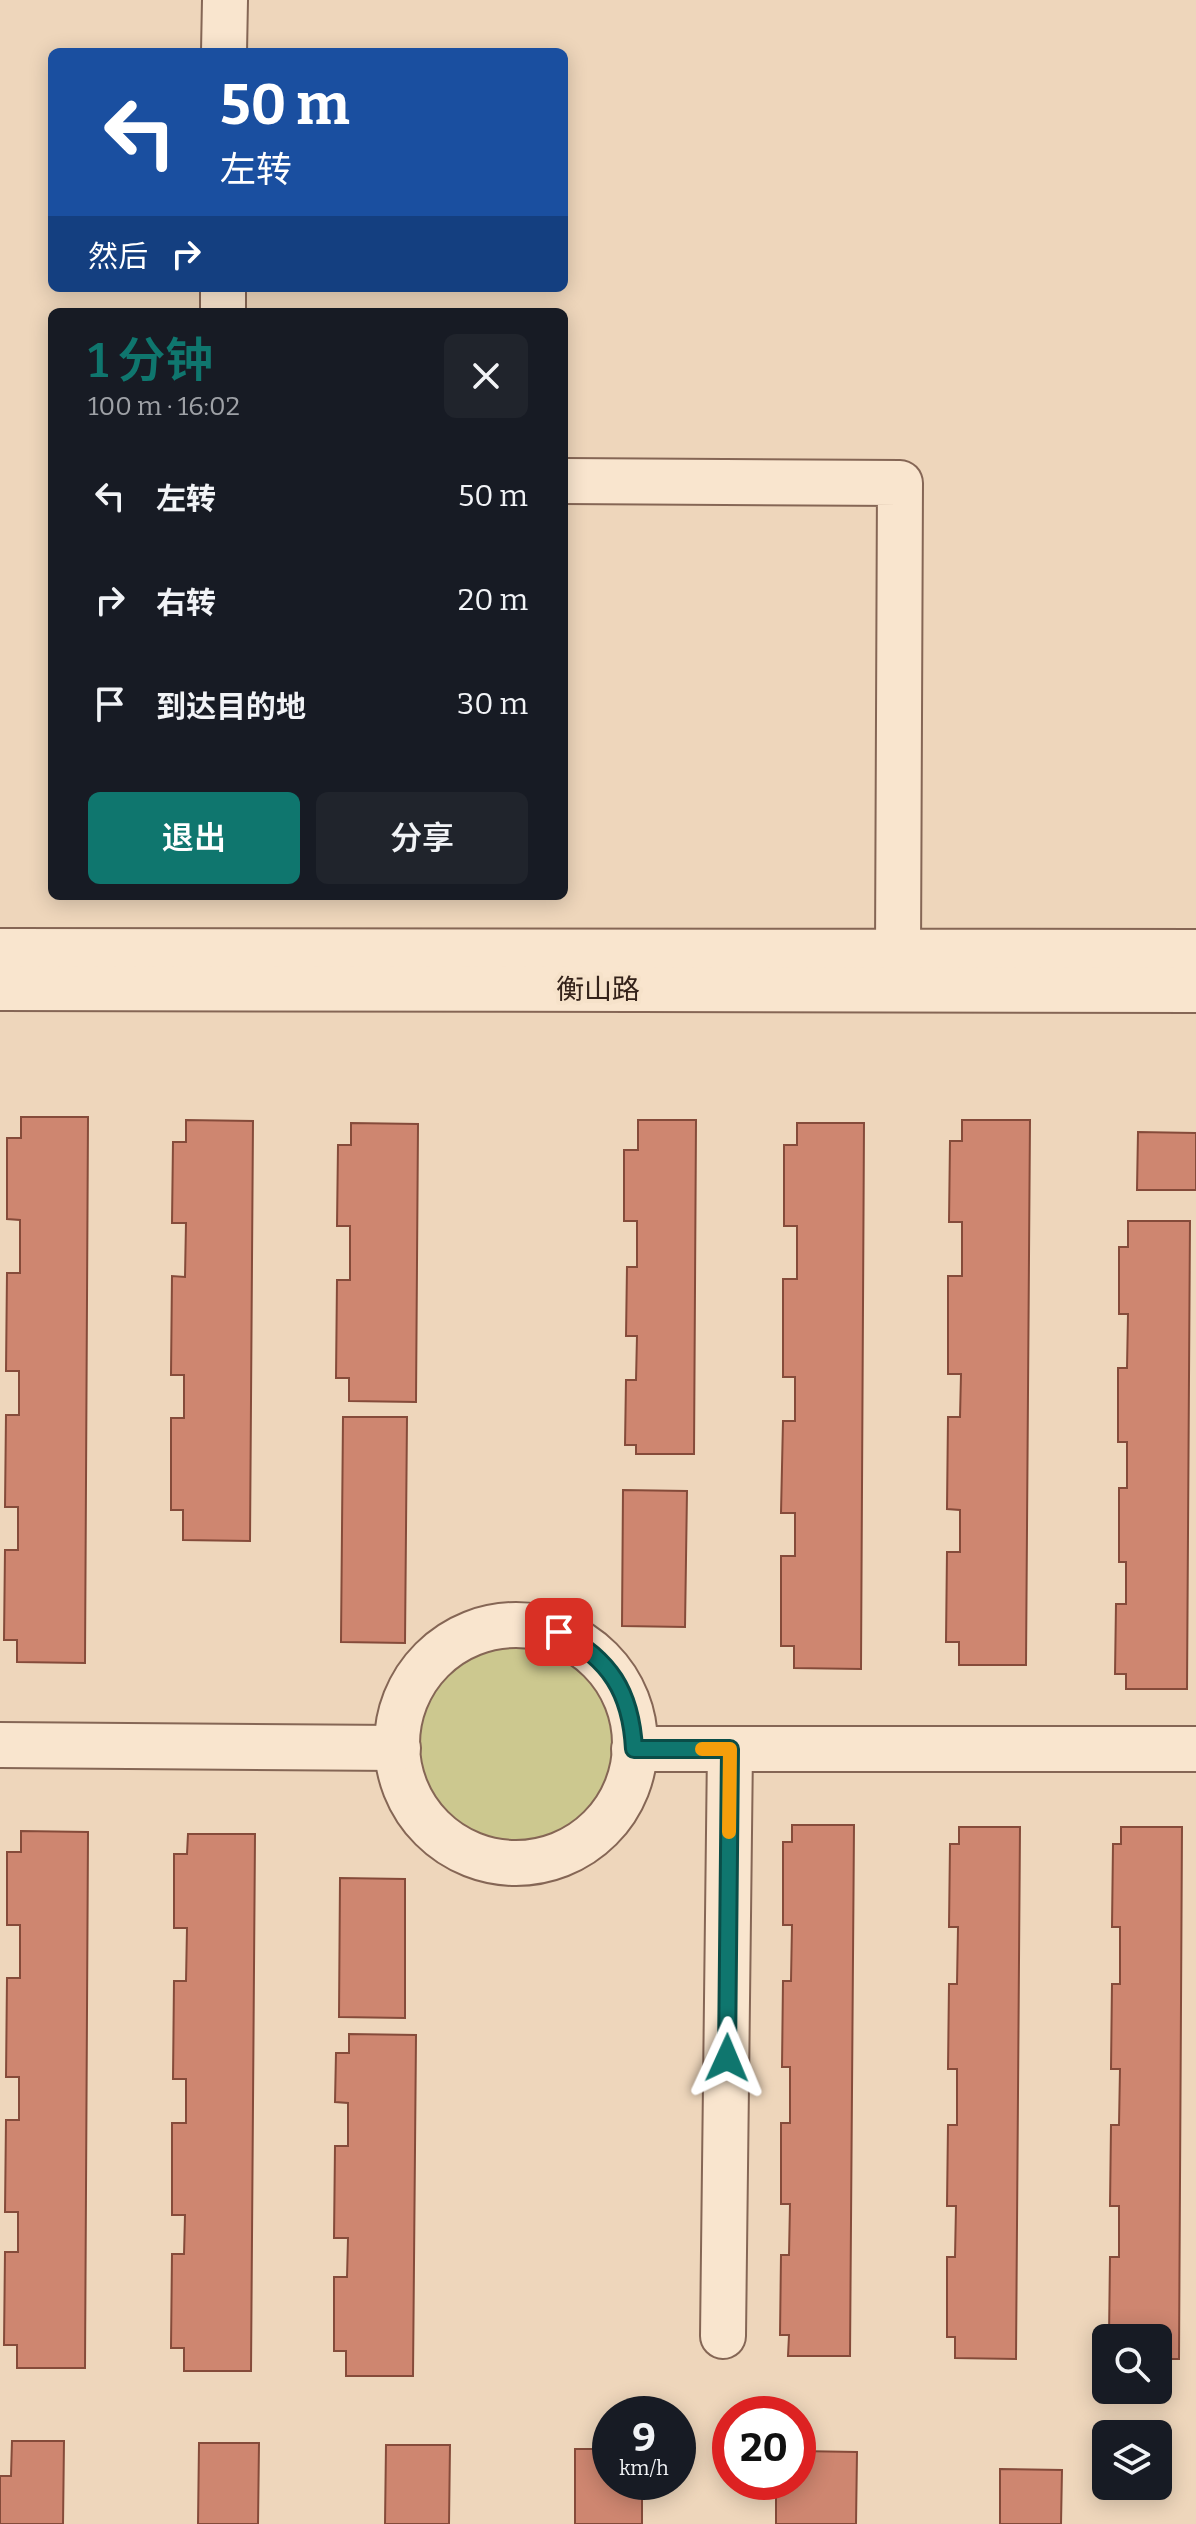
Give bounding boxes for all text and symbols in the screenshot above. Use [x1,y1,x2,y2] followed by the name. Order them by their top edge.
[220,72,350,139] text: 50 m
[88,80,192,184] icon: left
[220,148,292,192] text: 左转
[164,232,208,276] icon: right
[88,239,148,275] text: 然后
[88,332,213,390] text: 1 分钟
[444,334,528,418] button: close
[88,391,240,422] text: 100 m · 16:02
[88,474,132,518] icon: left
[458,478,528,514] text: 50 m
[156,481,216,517] text: 左转
[88,578,132,622] icon: right
[458,582,528,618] text: 20 m
[156,585,216,621] text: 右转
[88,682,132,726] icon: arrive
[457,686,528,722] text: 30 m
[156,689,306,725] text: 到达目的地
[88,792,300,884] button: 退出
[316,792,528,884] button: 分享
[556,973,640,1006] street label: 衡山路
[525,1598,593,1666] pin
[537,1610,581,1654] icon: arrive
[685,2016,769,2100] position arrow
[1092,2324,1172,2500] map controls
[1092,2324,1172,2404] button: search
[712,2396,816,2500] speed limit sign: 20
[632,2414,656,2462] text: 9
[1092,2420,1172,2500] button: layers
[619,2456,669,2480] text: km/h

